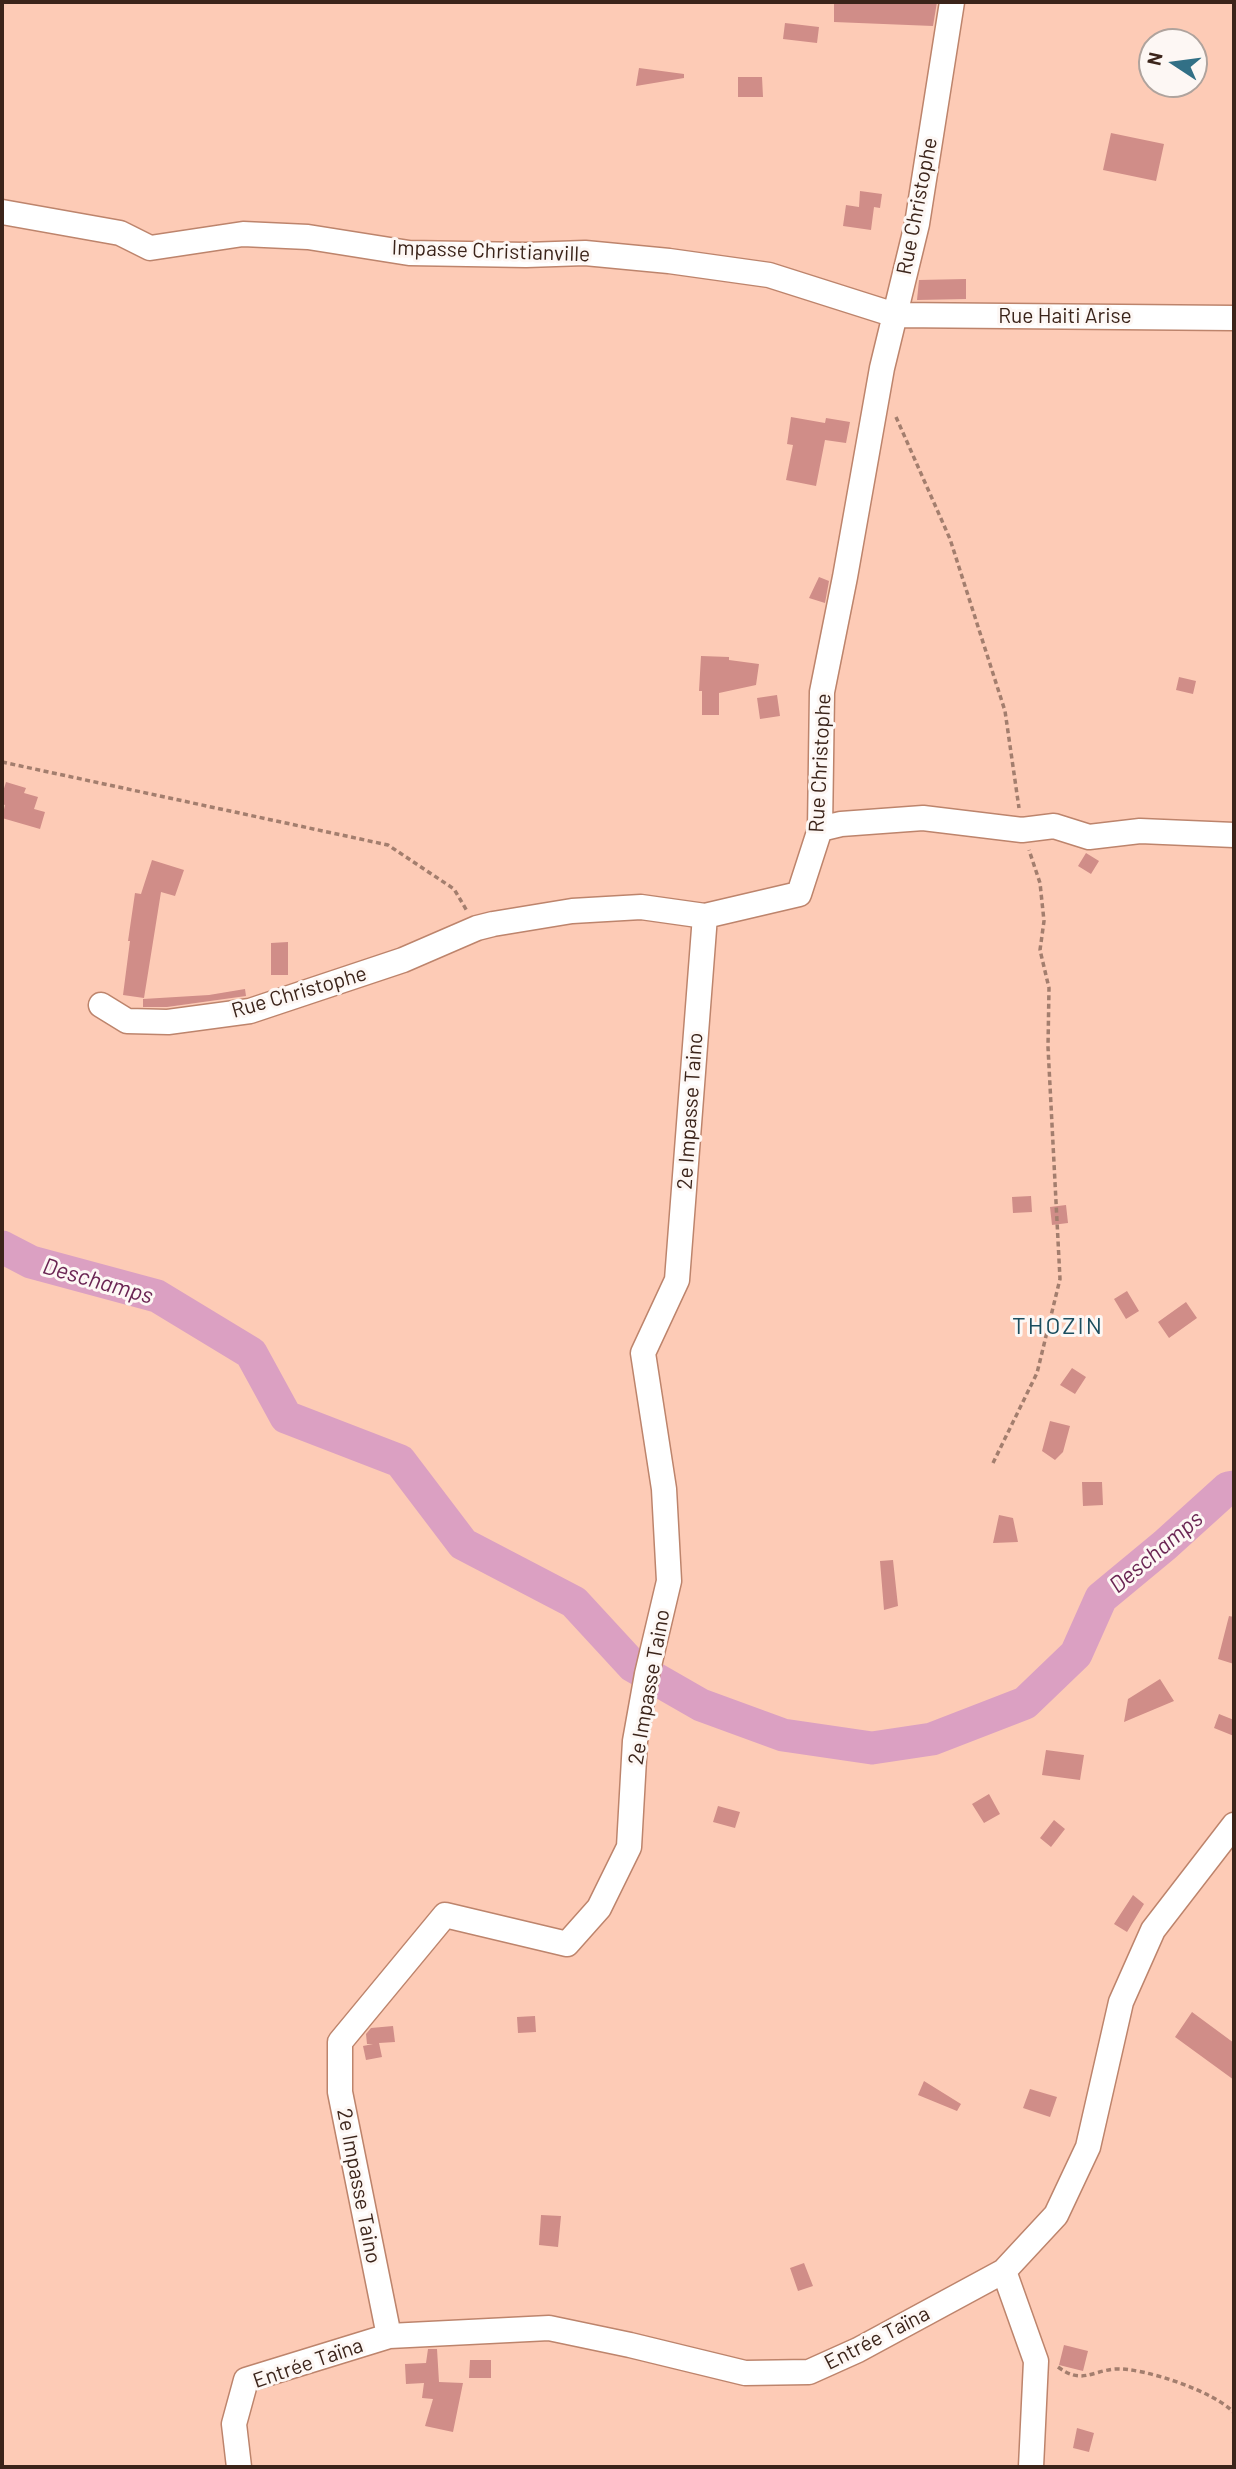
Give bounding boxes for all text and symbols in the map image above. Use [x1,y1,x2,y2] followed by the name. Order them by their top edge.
[1138,28,1208,98] north arrow
[1141,50,1167,67] text: N
[891,135,943,277] street label: Rue Christophe
[391,235,591,267] street label: Impasse Christianville
[998,303,1132,329] street label: Rue Haiti Arise
[804,693,836,833] street label: Rue Christophe
[229,961,369,1023] street label: Rue Christophe
[672,1032,708,1190] street label: 2e Impasse Taino
[40,1252,156,1310] water label: Deschamps
[1013,1312,1103,1340] district label: THOZIN
[1104,1505,1208,1599] water label: Deschamps
[623,1607,675,1767] street label: 2e Impasse Taino
[332,2106,386,2266] street label: 2e Impasse Taino
[820,2301,934,2375] street label: Entrée Taïna
[250,2332,366,2394] street label: Entrée Taïna

